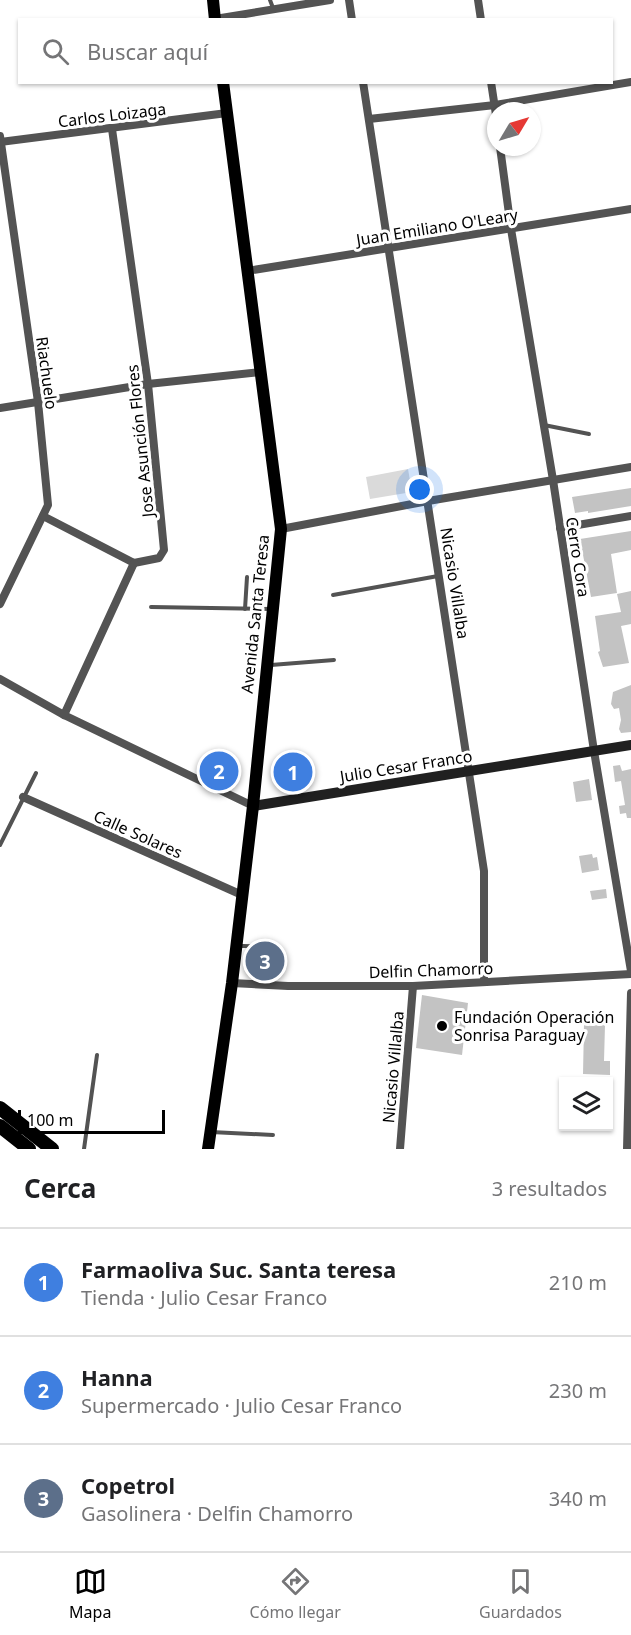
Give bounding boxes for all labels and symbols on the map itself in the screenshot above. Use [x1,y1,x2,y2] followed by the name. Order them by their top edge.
[57,97,167,133] street label: Carlos Loizaga
[487,102,541,156] north arrow
[353,203,520,251] street label: Juan Emiliano O'Leary
[31,335,63,411] street label: Riachuelo
[121,364,159,520] street label: Jose Asunción Flores
[405,475,434,504] your location
[561,515,595,599] street label: Cerro Cora
[435,526,475,640] street label: Nicasio Villalba
[236,533,274,695] street label: Avenida Santa Teresa
[336,745,474,788] street label: Julio Cesar Franco
[200,748,238,794] pin: 2
[274,750,312,794] pin: 1
[90,805,186,863] street label: Calle Solares
[246,938,284,984] pin: 3
[368,957,494,983] street label: Delfin Chamorro
[454,1006,614,1046] place label: Fundación Operación Sonrisa Paraguay
[377,1010,409,1124] street label: Nicasio Villalba
[435,1019,449,1033] marker: Fundación Operación Sonrisa Paraguay
[18,1107,165,1134] scale bar

